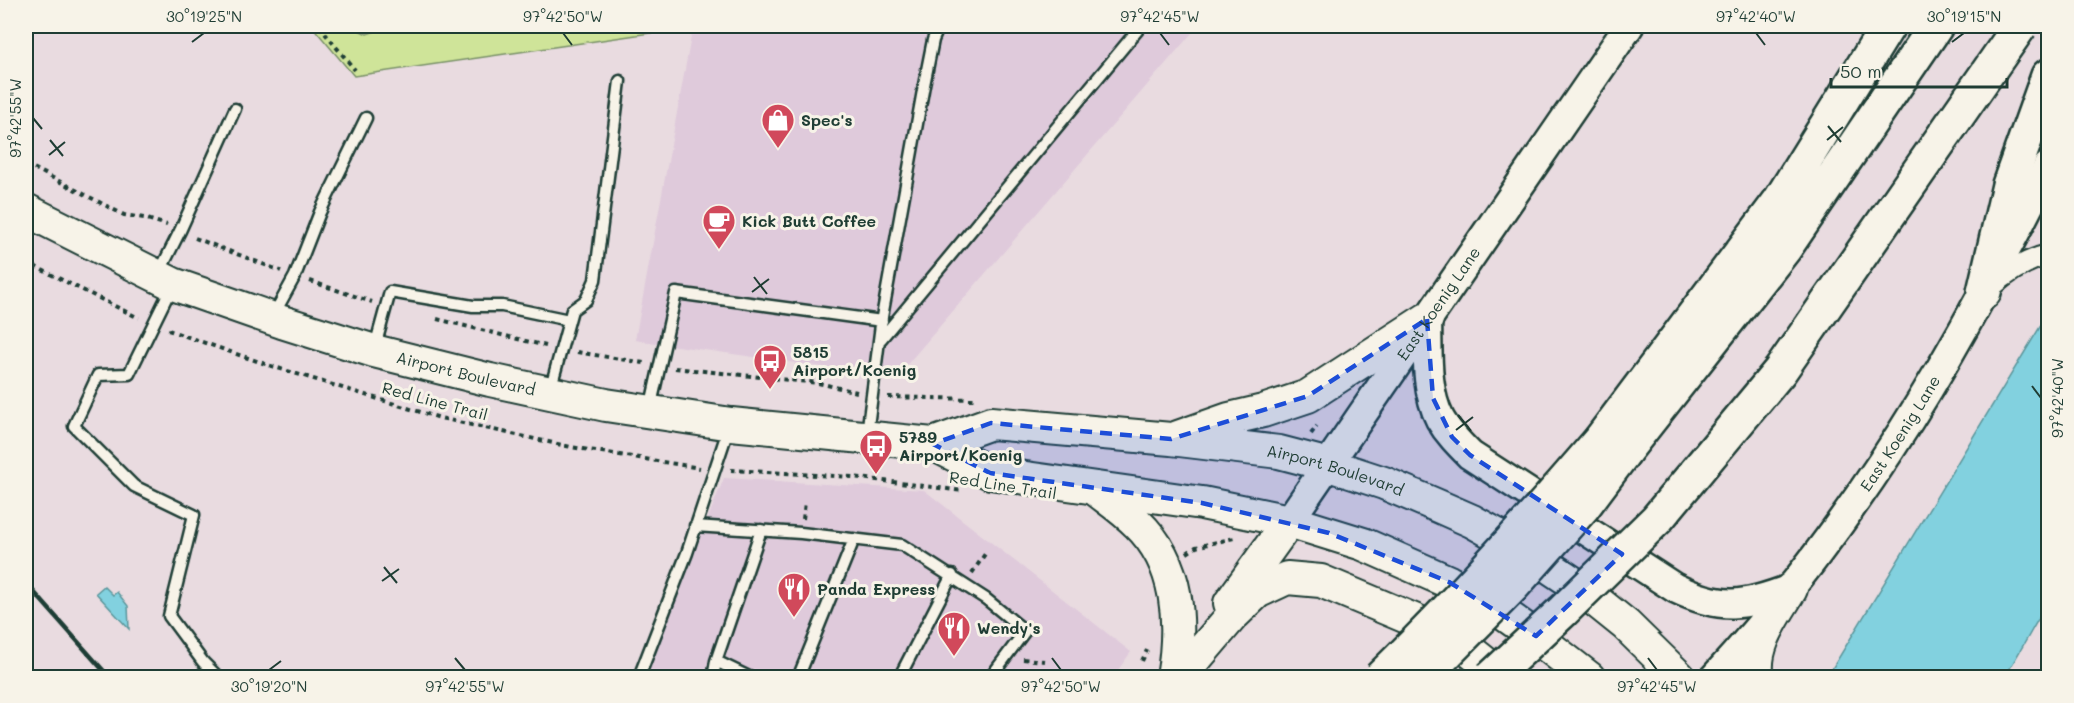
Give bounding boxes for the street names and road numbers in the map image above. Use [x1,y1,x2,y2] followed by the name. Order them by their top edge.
[1392,242,1485,364] street label: East Koenig Lane
[394,346,537,400] street label: Airport Boulevard
[1855,371,1944,495] street label: East Koenig Lane
[380,376,490,425] street label: Red Line Trail
[1266,440,1407,500] street label: Airport Boulevard
[948,466,1058,503] street label: Red Line Trail

